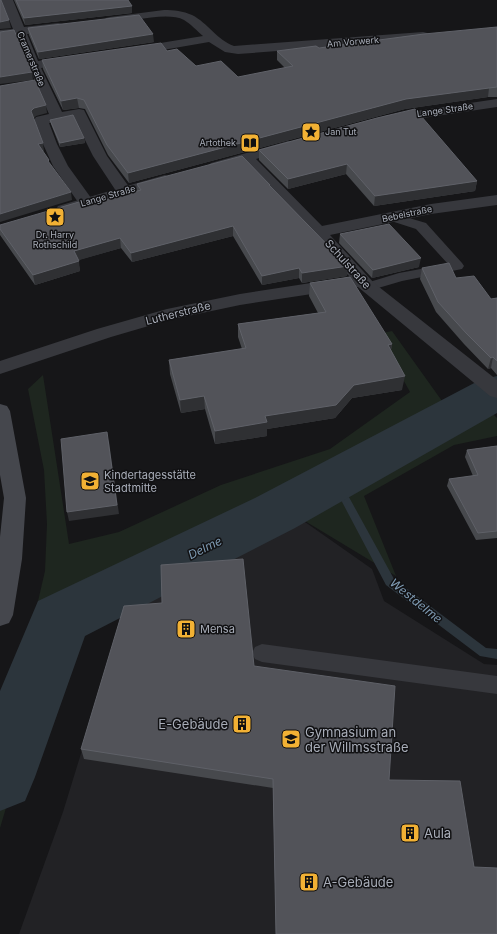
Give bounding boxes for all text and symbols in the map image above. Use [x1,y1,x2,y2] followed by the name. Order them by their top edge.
[15,30,48,88] street label: Cramerstraße
[326,34,379,49] street label: Am Vorwerk
[416,100,474,119] street label: Lange Straße
[300,121,322,143] place icon: Jan Tut
[325,126,357,137] place label: Jan Tut
[239,132,261,154] library icon: Artothek
[200,137,236,148] place label: Artothek
[79,182,137,209] street label: Lange Straße
[381,203,433,224] street label: Bebelstraße
[44,206,66,228] place icon: Dr. Harry Rothschild
[33,229,77,250] place label: Dr. Harry Rothschild
[322,236,374,292] street label: Schulstraße
[144,298,212,328] street label: Lutherstraße
[104,468,196,495] place label: Kindertagesstätte Stadtmitte
[79,470,101,492] school or university icon: Kindertagesstätte Stadtmitte
[185,533,224,562] water label: Delme
[387,575,446,626] water label: Westdelme
[175,618,197,640] building icon: Mensa
[200,622,235,636] place label: Mensa
[231,713,253,735] building icon: E-Gebäude
[158,716,228,732] place label: E-Gebäude
[305,724,409,755] place label: Gymnasium an der Willmsstraße
[280,728,302,750] school or university icon: Gymnasium an der Willmsstraße
[399,822,421,844] building icon: Aula
[424,825,451,841] place label: Aula
[298,871,320,893] building icon: A-Gebäude
[323,874,393,890] place label: A-Gebäude

